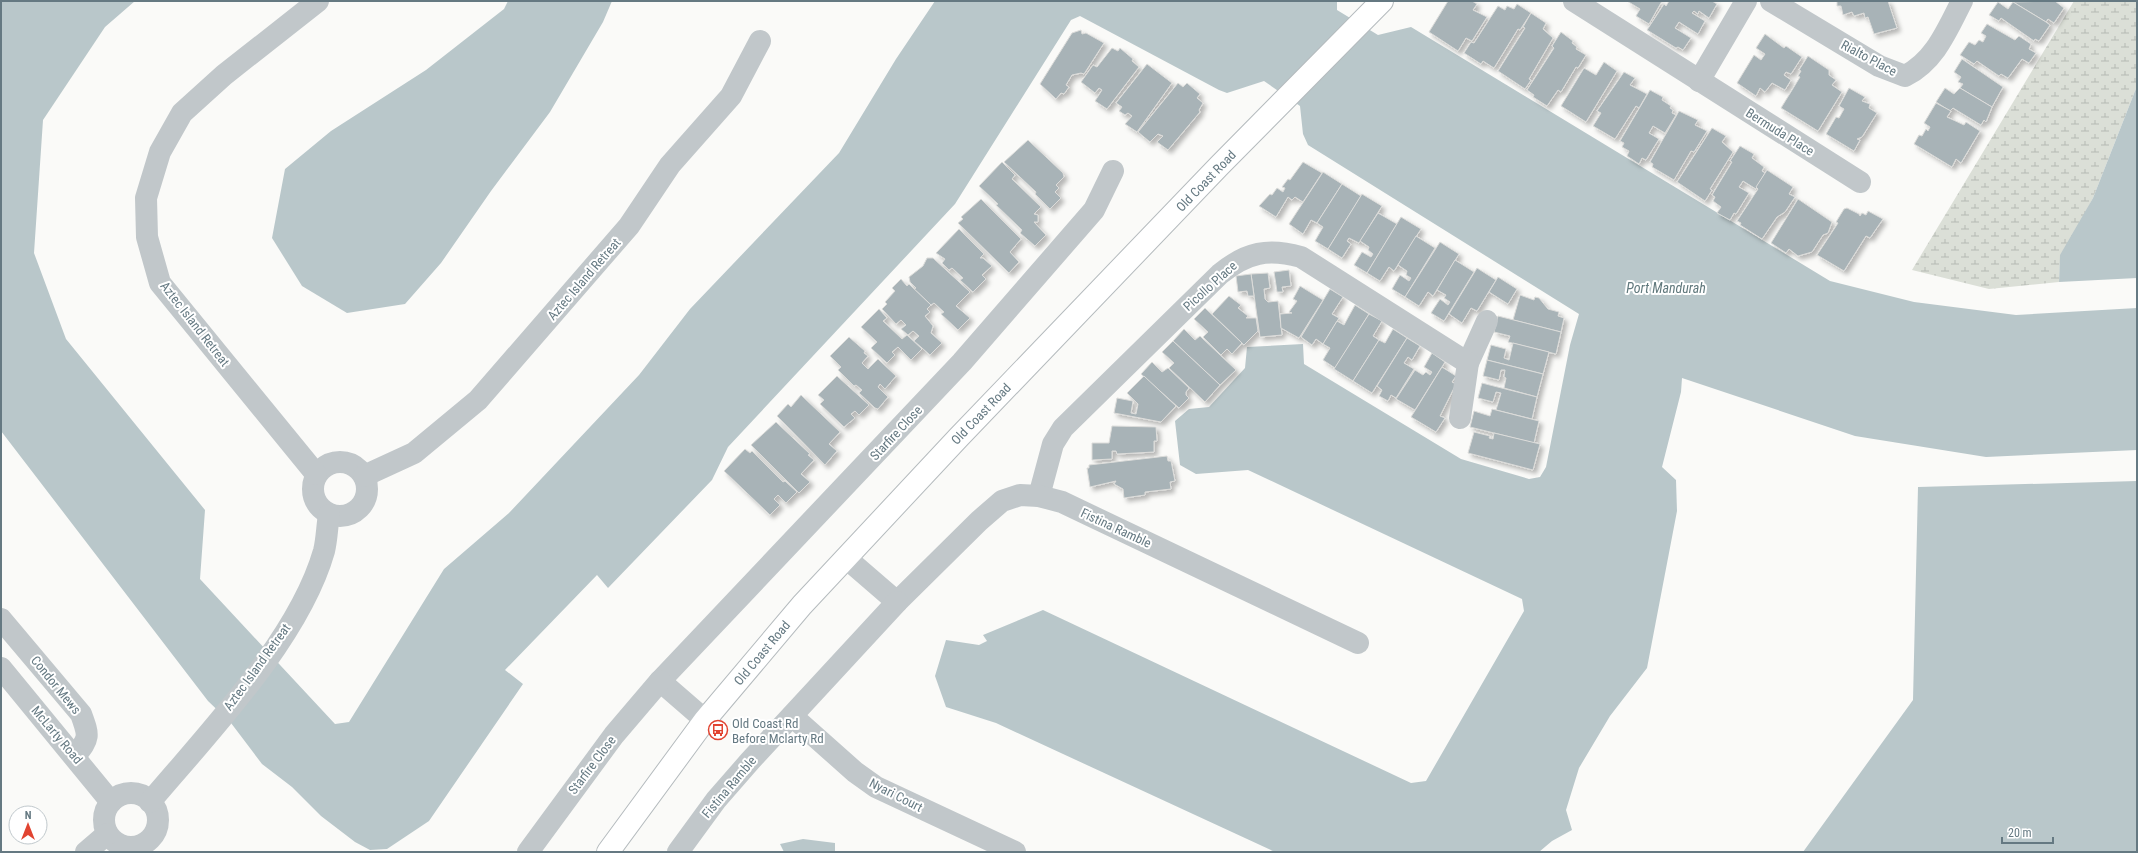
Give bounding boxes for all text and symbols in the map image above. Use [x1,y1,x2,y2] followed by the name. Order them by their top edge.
[1839,37,1899,79] street label: Rialto Place
[1743,105,1817,159] street label: Bermuda Place
[1173,147,1239,215] street label: Old Coast Road
[544,235,624,323] street label: Aztec Island Retreat
[1180,258,1240,314] street label: Picollo Place
[157,279,233,369] street label: Aztec Island Retreat
[1626,280,1706,296] water label: Port Mandurah
[948,380,1014,448] street label: Old Coast Road
[867,403,925,463] street label: Starfire Close
[1078,505,1154,551] street label: Fistina Ramble
[731,618,793,688] street label: Old Coast Road
[221,621,293,713] street label: Aztec Island Retreat
[28,653,84,717] street label: Condor Mews
[28,703,86,767] street label: McLarty Road
[732,716,824,746] place label: Old Coast Rd Before Mclarty Rd
[707,719,729,741] bus stop icon: Old Coast Rd Before Mclarty Rd
[565,733,619,797] street label: Starfire Close
[699,753,759,821] street label: Fistina Ramble
[867,775,925,815] street label: Nyari Court
[8,805,48,845] north arrow
[25,809,32,822] text: N
[2002,819,2053,845] scale bar
[2008,826,2032,840] text: 20 m

